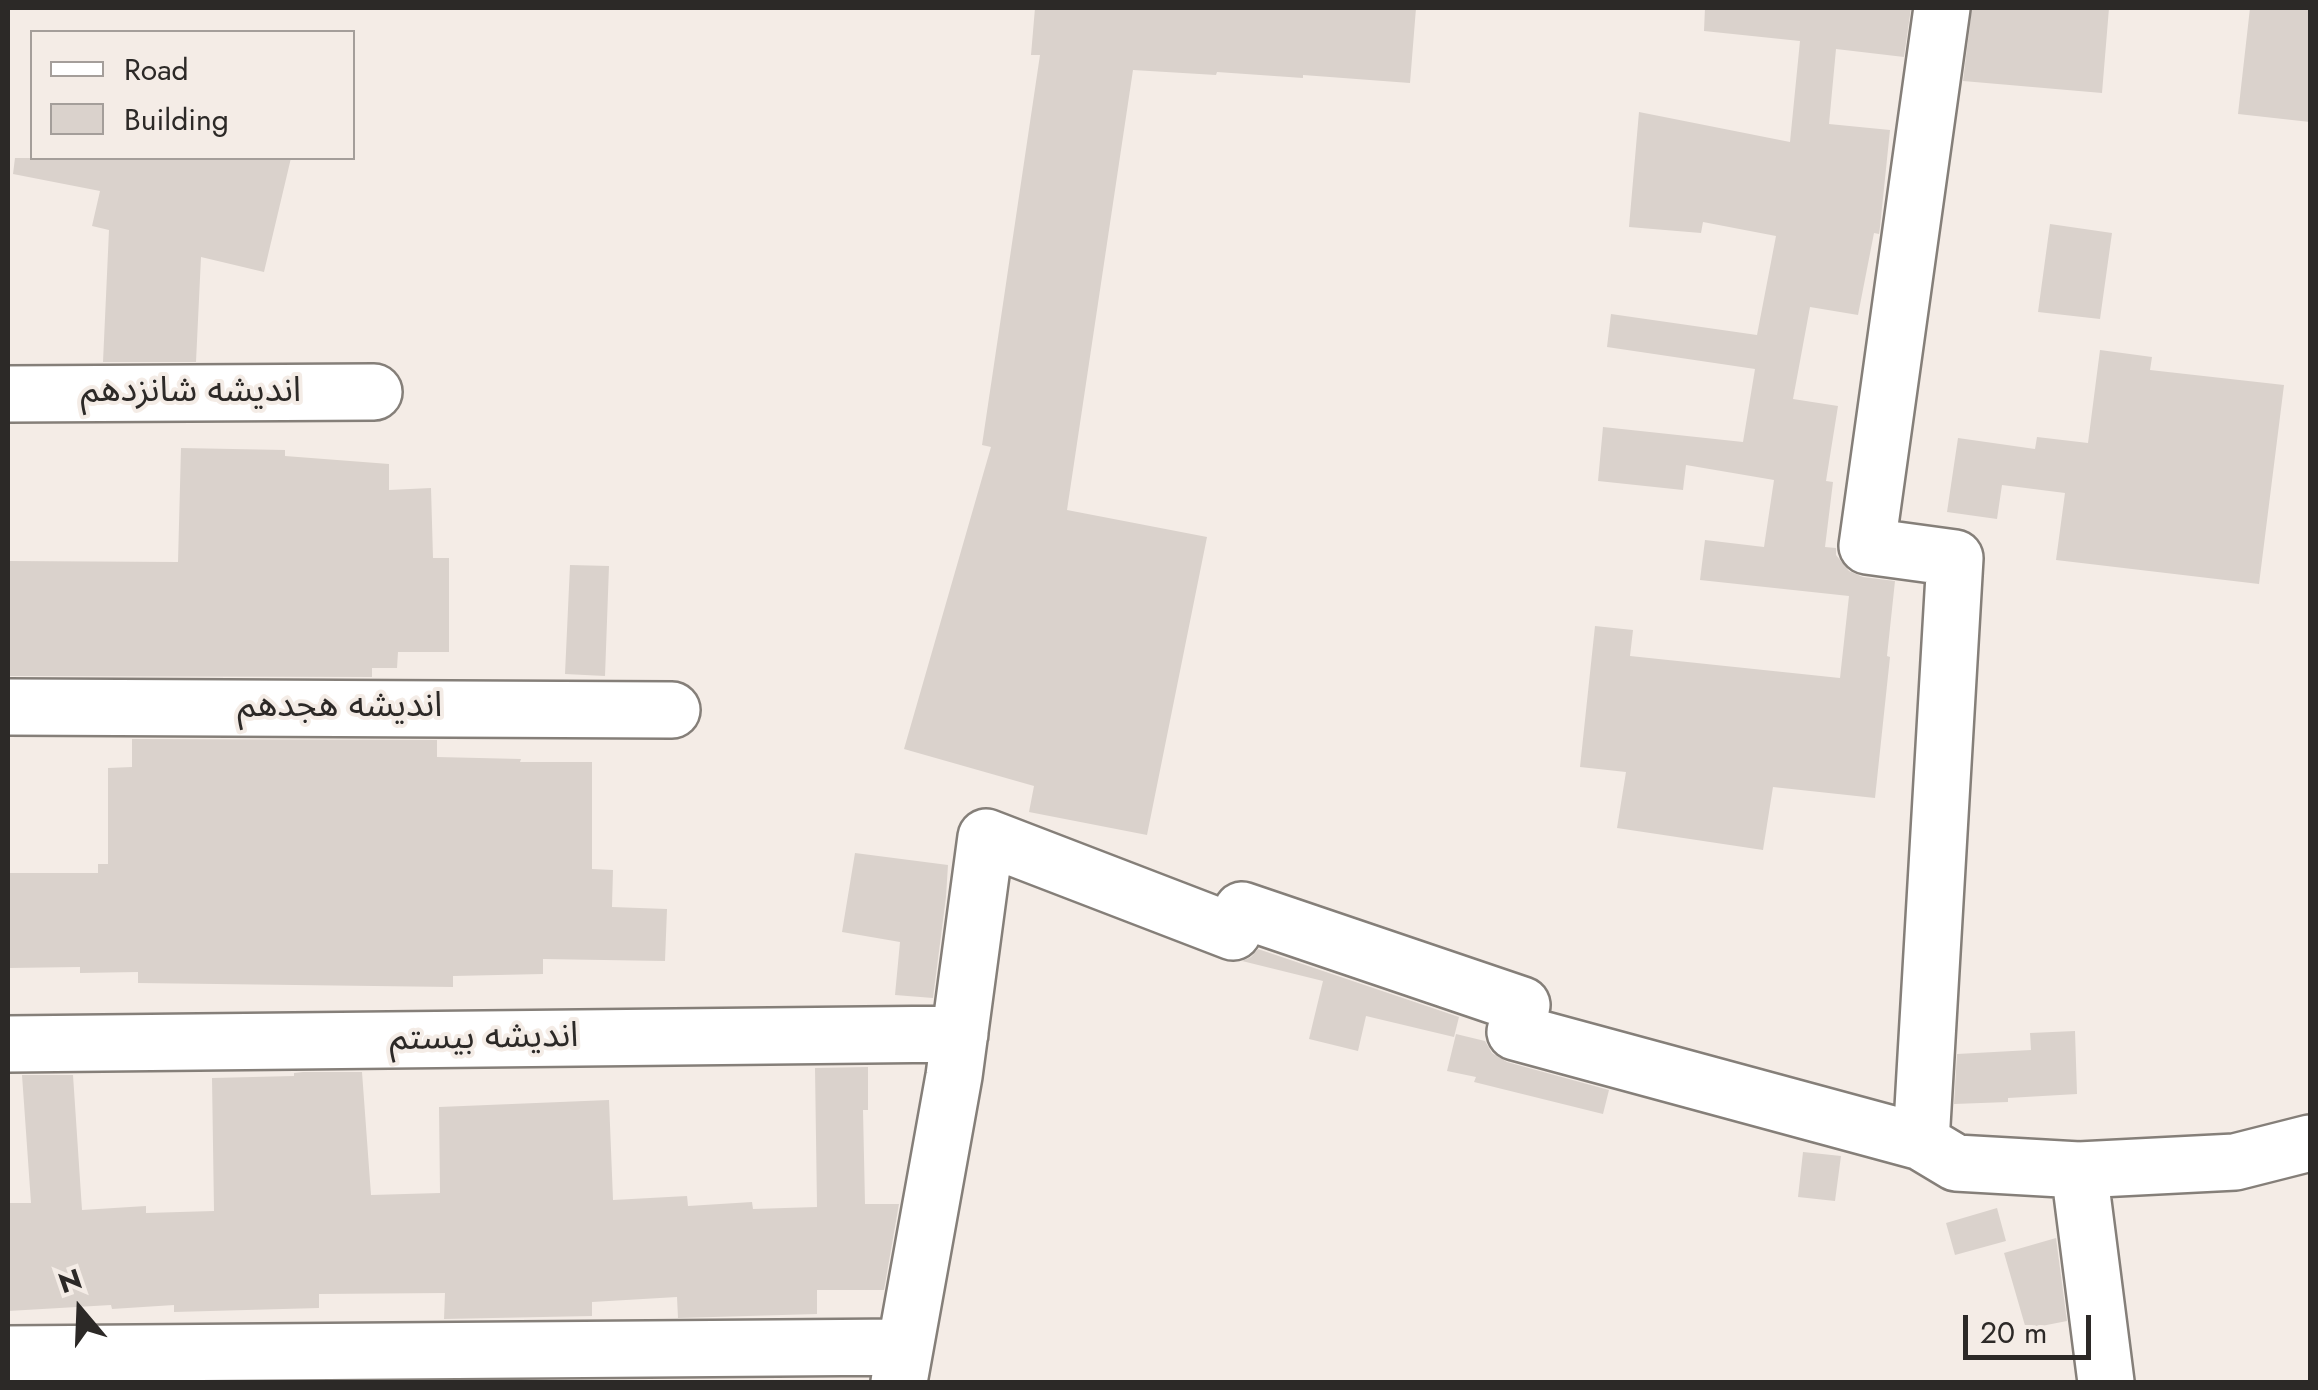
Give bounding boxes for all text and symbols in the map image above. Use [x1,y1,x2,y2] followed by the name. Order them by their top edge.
[30,30,355,160] legend
[124,48,189,91] text: Road
[124,98,229,141] text: Building
[81,372,301,414] street label: اندیشه شانزدهم
[238,687,442,729] street label: اندیشه هجدهم
[389,1016,579,1062] street label: اندیشه بیستم
[53,1258,87,1304] text: N
[30,1260,130,1360] north arrow
[1968,1295,2096,1357] scale bar
[1980,1311,2047,1354] text: 20 m

